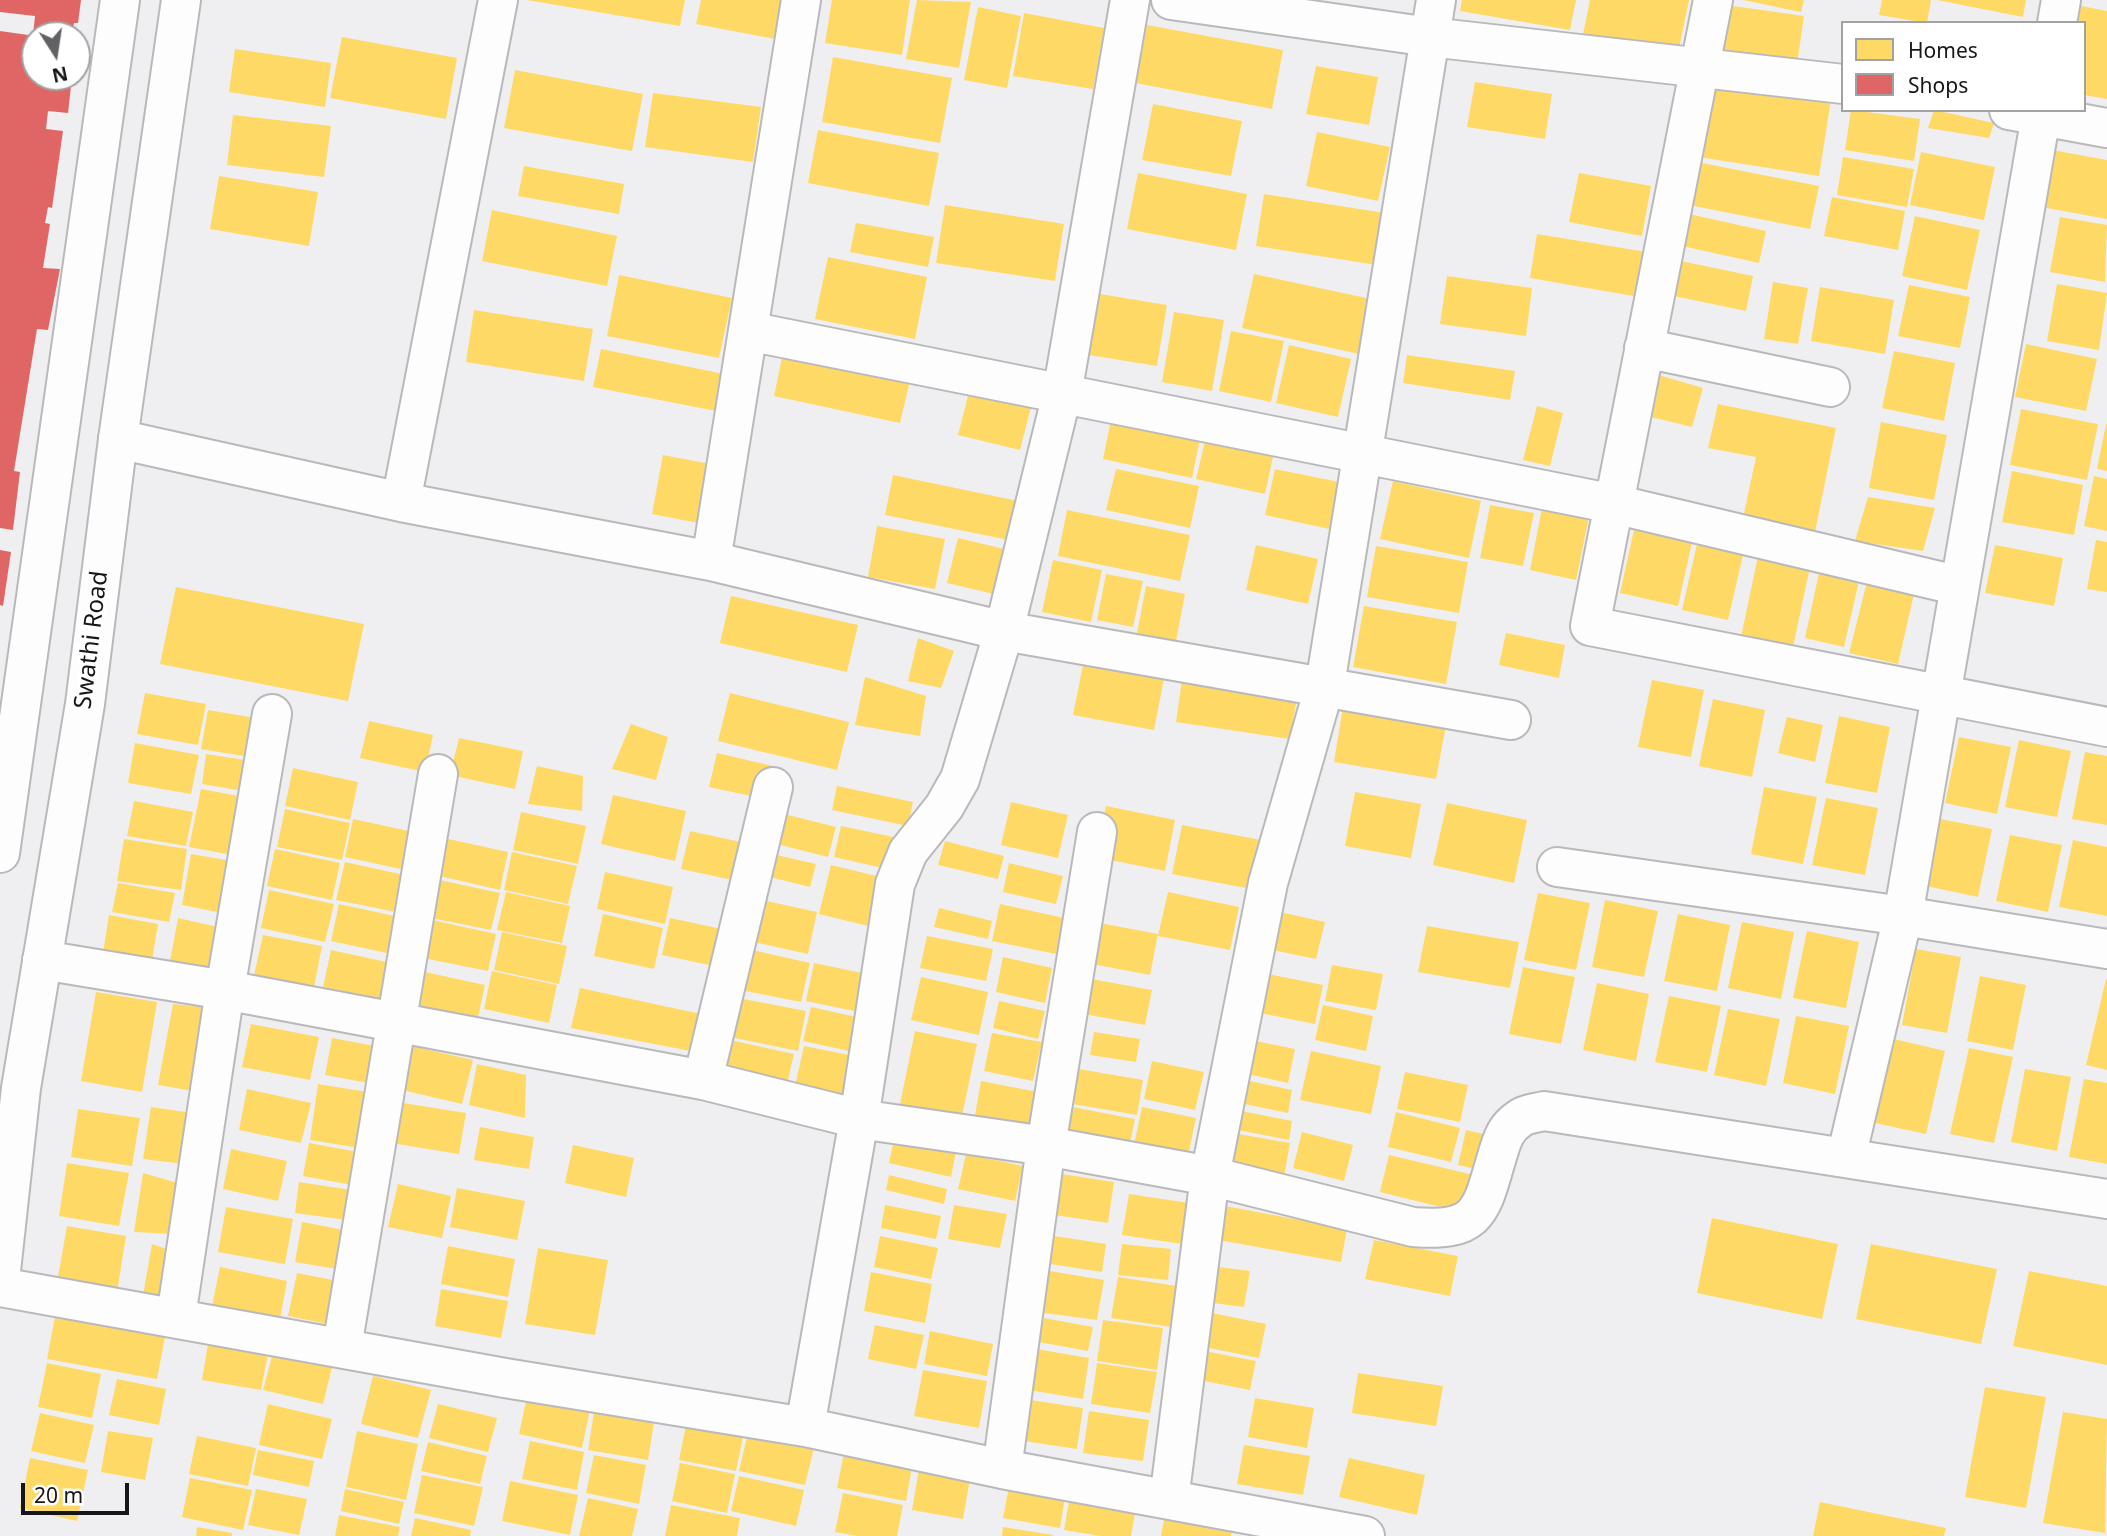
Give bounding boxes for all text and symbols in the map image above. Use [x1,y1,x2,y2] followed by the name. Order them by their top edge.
[21,21,91,91] north arrow
[1841,21,2086,112] legend
[1908,36,1978,64] text: Homes
[50,60,70,89] text: N
[1908,71,1968,99] text: Shops
[69,569,115,711] street label: Swathi Road
[24,1470,133,1514] scale bar
[34,1481,83,1509] text: 20 m

